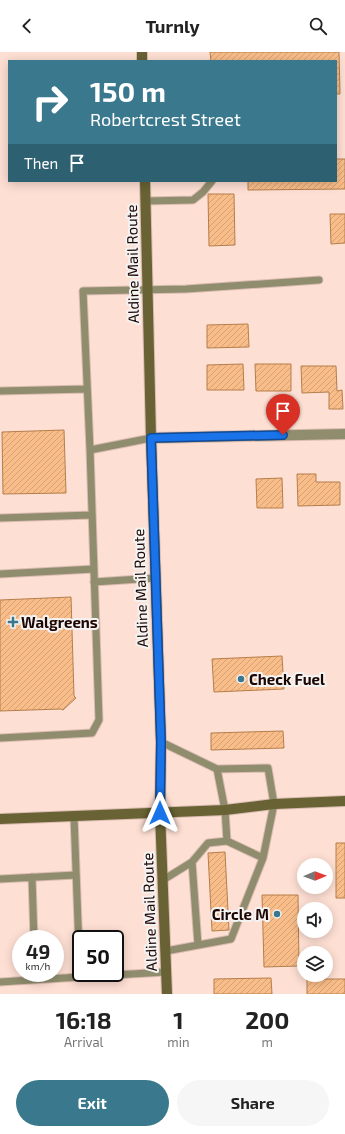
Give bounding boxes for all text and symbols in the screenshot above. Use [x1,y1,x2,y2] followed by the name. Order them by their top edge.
[16,15,38,37] icon: back
[145,15,200,37] text: Turnly
[307,15,329,37] icon: search
[90,74,166,108] text: 150 m
[24,76,76,128] icon: right
[90,108,241,130] text: Robertcrest Street
[66,152,88,174] icon: arrive
[24,154,58,172] text: Then
[122,204,142,324] street label: Aldine Mail Route
[266,394,300,435] pin
[272,400,294,422] icon: arrive
[129,528,151,648] street label: Aldine Mail Route
[21,613,98,631] place label: Walgreens
[8,617,18,627] marker: Walgreens
[249,670,325,688] place label: Check Fuel
[236,674,246,684] marker: Check Fuel
[139,792,181,834] position arrow
[138,852,160,972] street label: Aldine Mail Route
[297,858,333,894] north arrow
[297,858,333,982] map controls
[297,902,333,938] button: sound
[212,905,269,923] place label: Circle M
[272,909,282,919] marker: Circle M
[72,930,124,982] speed limit sign: 50
[26,939,50,963] text: 49
[297,946,333,982] button: layers
[26,960,50,972] text: km/h
[56,1005,112,1034] text: 16:18
[173,1005,184,1034] text: 1
[245,1005,289,1034] text: 200
[64,1034,103,1050] text: Arrival
[167,1034,189,1050] text: min
[262,1034,273,1050] text: m
[16,1080,169,1126] button: Exit
[177,1080,329,1126] button: Share

